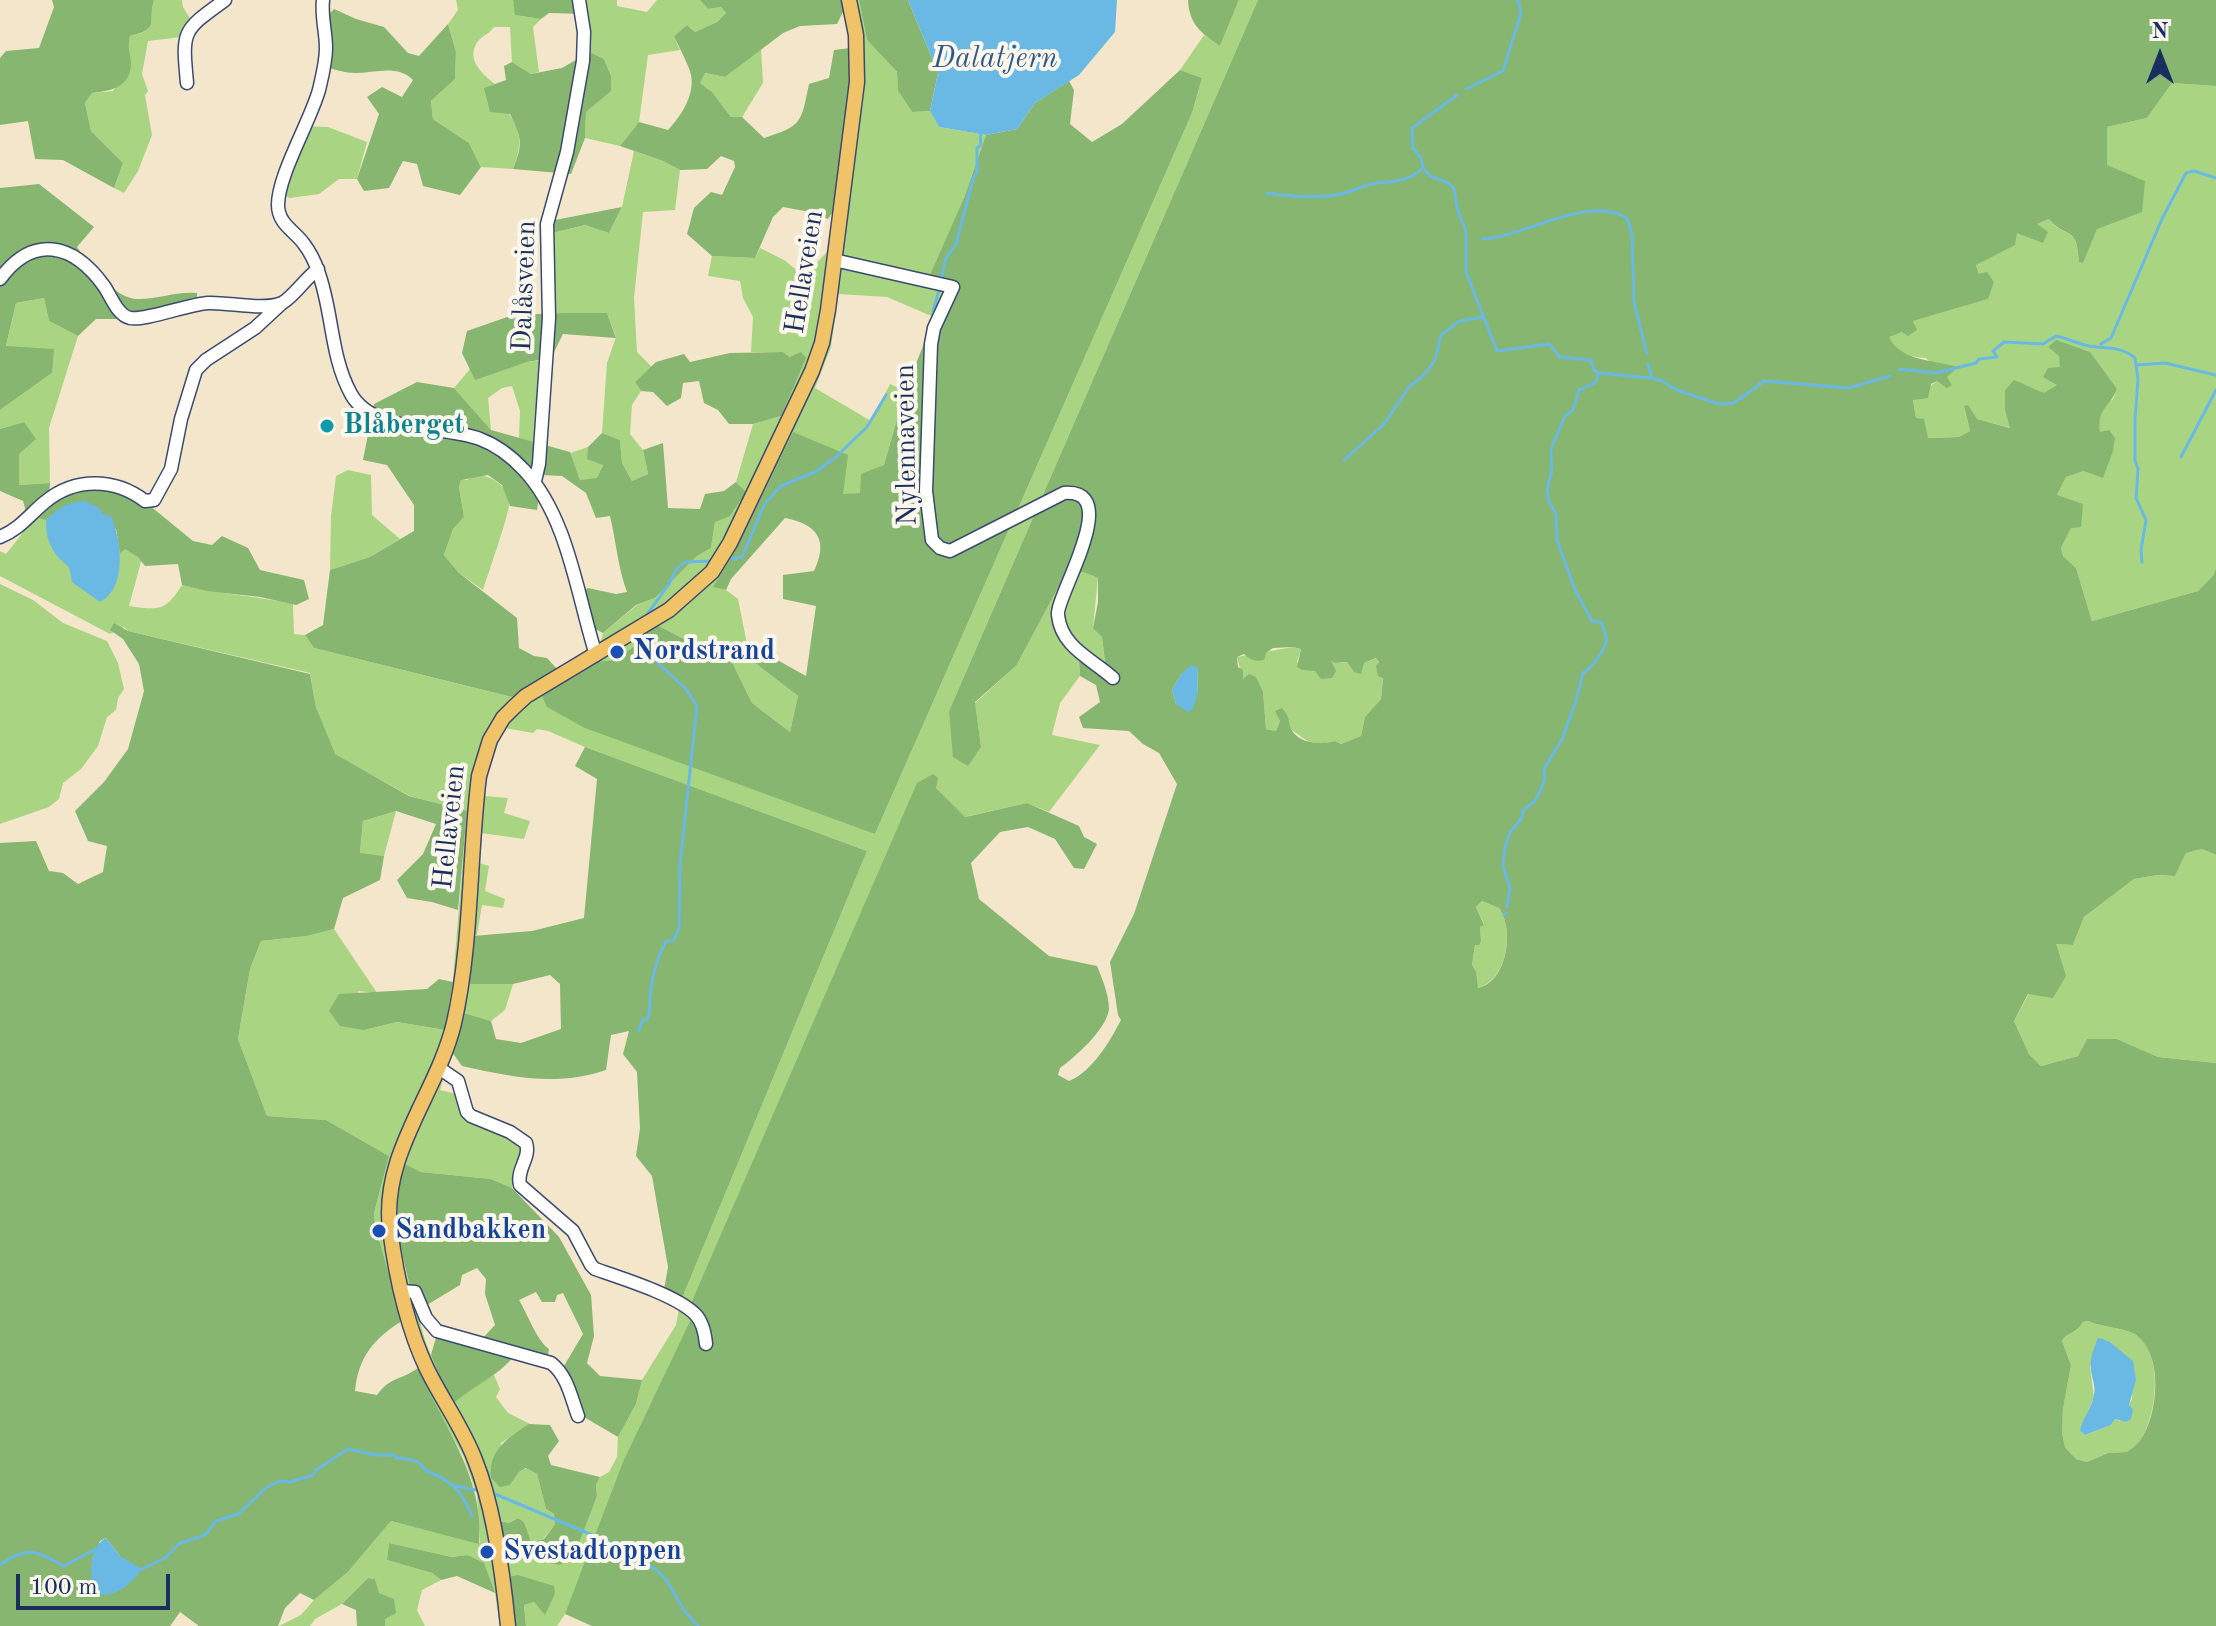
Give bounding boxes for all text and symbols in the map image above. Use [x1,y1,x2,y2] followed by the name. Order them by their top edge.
[2120,16,2200,96] north arrow
[2152,21,2168,43] text: N
[932,41,1058,77] water label: Dalatjern
[779,208,831,336] street label: Hellaveien
[506,220,544,352] street label: Dalåsveien
[889,364,925,526] street label: Nylennaveien
[343,409,465,443] place label: Blåberget
[318,417,336,435] marker: Blåberget
[633,635,775,669] place label: Nordstrand
[608,643,626,661] marker: Nordstrand
[427,763,473,891] street label: Hellaveien
[395,1214,546,1248] place label: Sandbakken
[370,1222,388,1240] marker: Sandbakken
[503,1535,682,1569] place label: Svestadtoppen
[478,1543,496,1561] marker: Svestadtoppen
[20,1558,174,1608] scale bar
[30,1576,98,1600] text: 100 m

